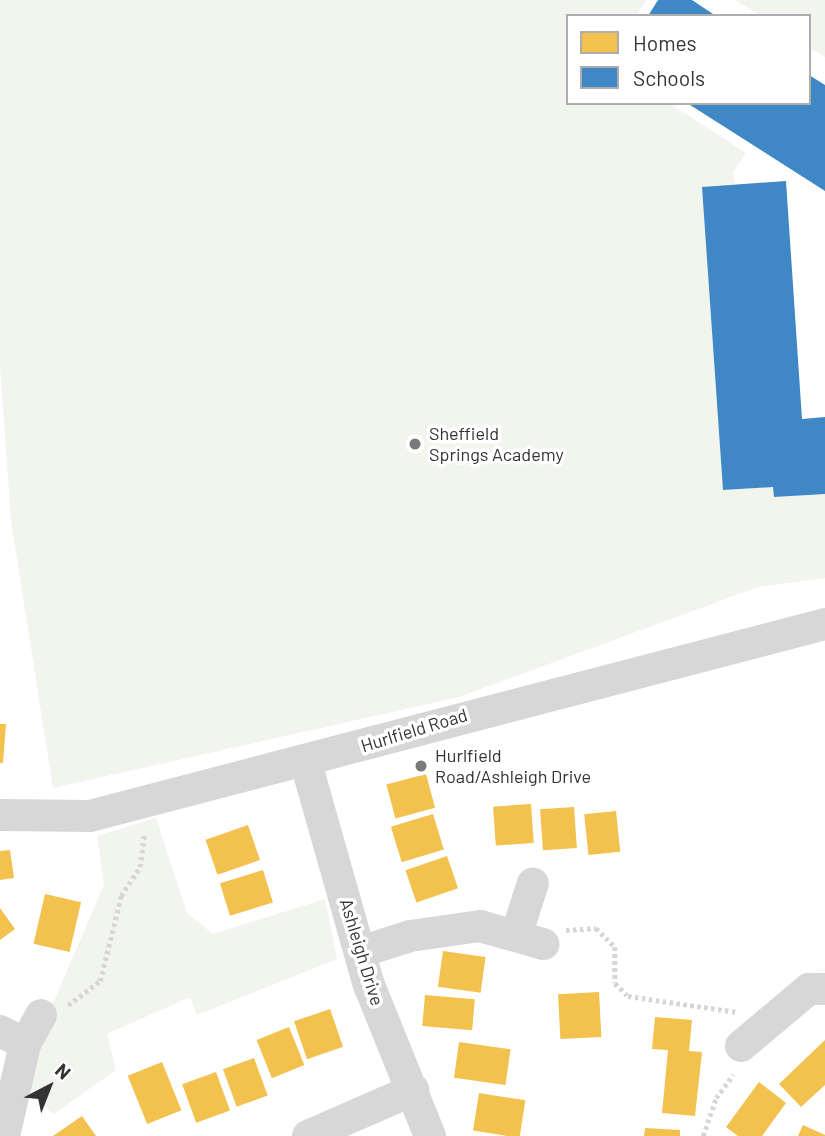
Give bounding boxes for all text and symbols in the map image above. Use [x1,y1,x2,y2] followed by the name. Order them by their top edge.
[566,14,811,105] legend
[633,30,697,55] text: Homes
[633,65,705,90] text: Schools
[429,423,564,466] place label: Sheffield Springs Academy
[407,436,423,452] marker: Sheffield Springs Academy
[358,704,470,756] street label: Hurlfield Road
[435,745,591,788] place label: Hurlfield Road/Ashleigh Drive
[413,758,429,774] marker: Hurlfield Road/Ashleigh Drive
[335,896,389,1008] street label: Ashleigh Drive
[14,1052,84,1122] north arrow
[51,1058,76,1084] text: N

